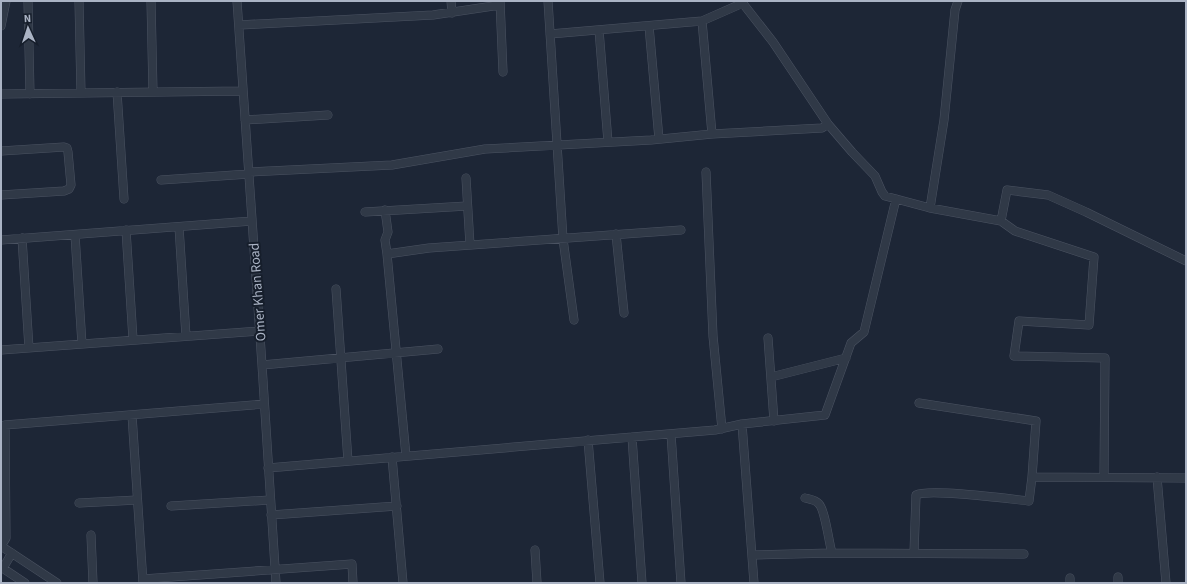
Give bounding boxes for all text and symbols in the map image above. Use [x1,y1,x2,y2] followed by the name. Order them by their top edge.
[8,8,48,48] north arrow
[23,11,32,26] text: N
[245,242,271,342] street label: Omer Khan Road

